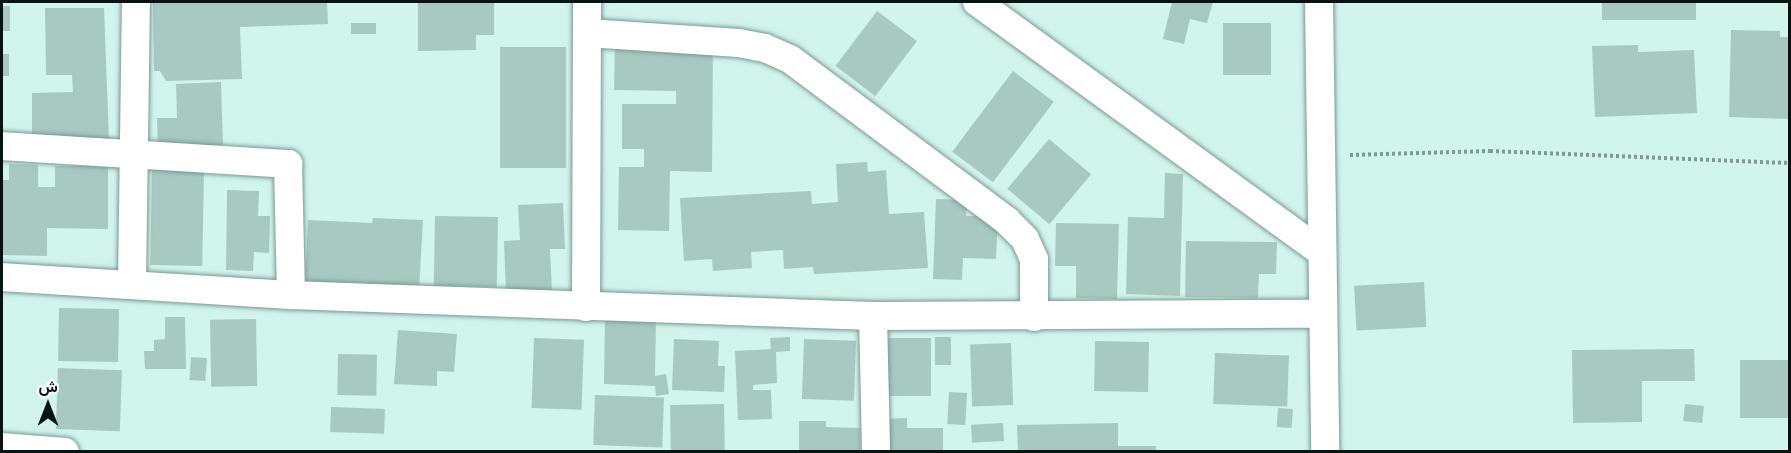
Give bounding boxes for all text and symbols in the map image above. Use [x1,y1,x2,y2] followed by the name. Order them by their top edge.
[18,375,78,435] north arrow
[38,377,58,396] text: ش

